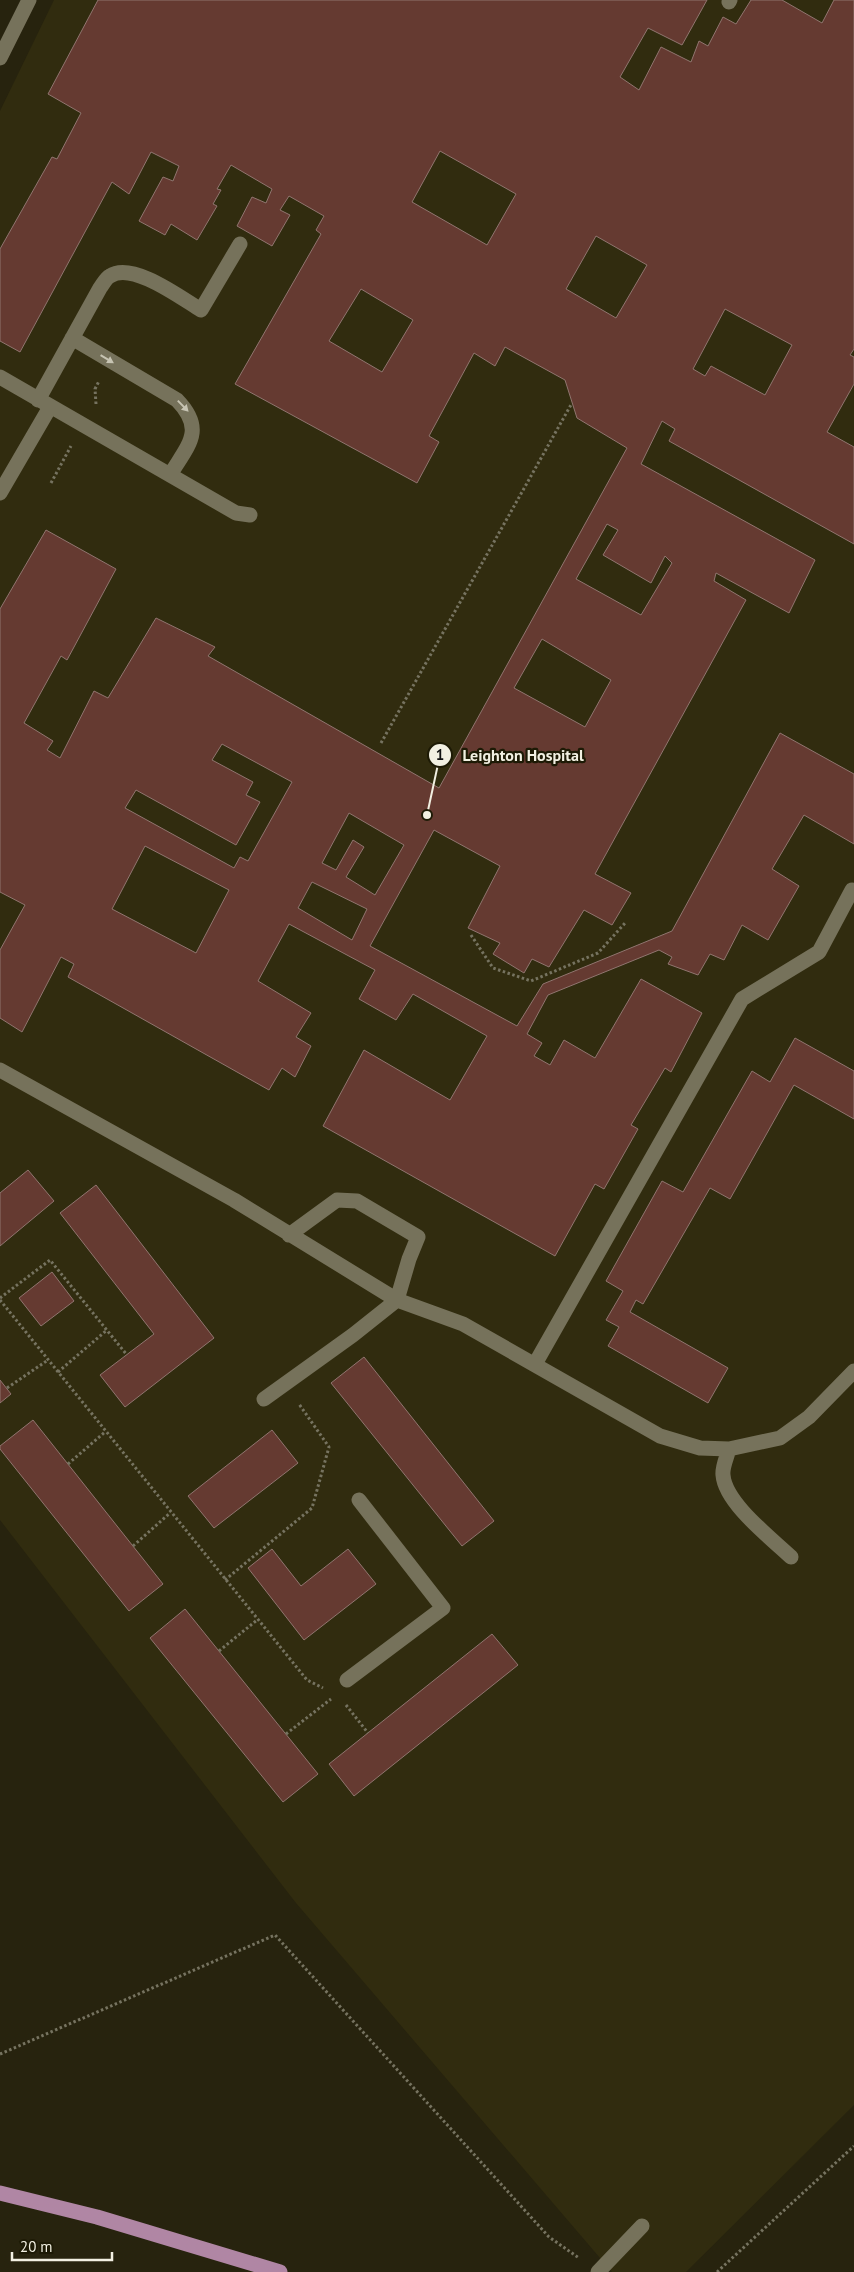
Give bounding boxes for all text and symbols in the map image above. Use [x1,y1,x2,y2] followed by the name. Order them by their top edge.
[100,355,113,364] one-way arrow
[176,400,188,412] one-way arrow
[427,740,593,771] callout: Leighton Hospital
[436,745,444,764] text: 1
[462,745,584,765] text: Leighton Hospital
[12,2230,112,2262] scale bar
[20,2237,53,2256] text: 20 m

